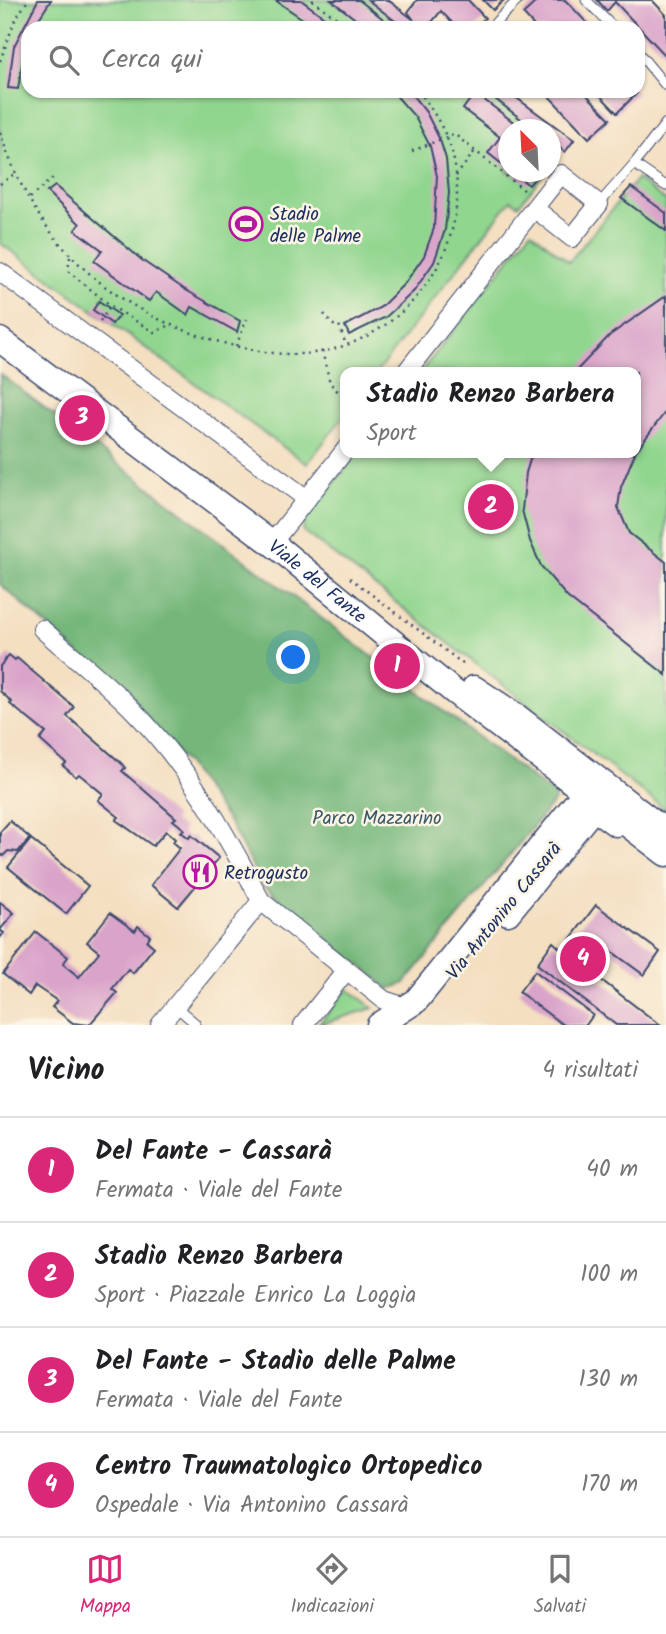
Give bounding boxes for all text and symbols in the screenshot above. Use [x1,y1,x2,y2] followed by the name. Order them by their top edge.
[21,21,645,98] search box
[101,39,202,81] text: Cerca qui
[45,41,83,79] icon: search
[498,119,561,182] north arrow
[270,200,362,252] place label: Stadio delle Palme
[227,205,265,243] sports icon: Stadio delle Palme
[340,367,641,458] popup
[366,374,615,416] text: Stadio Renzo Barbera
[59,392,105,444] pin: 3
[366,416,417,452] text: Sport
[468,481,514,533] pin: 2
[261,533,373,632] street label: Viale del Fante
[276,640,310,674] your location
[374,640,420,692] pin: 1
[312,804,442,834] park label: Parco Mazzarino
[439,836,570,987] street label: Via Antonino Cassarà
[181,853,219,891] restaurant icon: Retrogusto
[224,859,308,889] place label: Retrogusto
[560,933,606,985] pin: 4
[28,1047,105,1095] text: Vicino
[542,1053,638,1089] text: 4 risultati
[95,1131,332,1173] text: Del Fante - Cassarà
[48,1152,54,1188] text: 1
[586,1152,638,1188] text: 40 m
[95,1173,342,1209] text: Fermata · Viale del Fante
[95,1236,343,1278] text: Stadio Renzo Barbera
[44,1257,58,1293] text: 2
[580,1257,638,1293] text: 100 m
[95,1278,416,1314] text: Sport · Piazzale Enrico La Loggia
[95,1341,456,1383] text: Del Fante - Stadio delle Palme
[45,1362,57,1398] text: 3
[579,1362,638,1398] text: 130 m
[95,1383,342,1419] text: Fermata · Viale del Fante
[95,1446,482,1488] text: Centro Traumatologico Ortopedico
[45,1467,57,1503] text: 4
[581,1467,638,1503] text: 170 m
[95,1488,409,1524] text: Ospedale · Via Antonino Cassarà
[80,1550,131,1622] tab: Mappa
[290,1550,374,1622] tab: Indicazioni
[534,1550,586,1622] tab: Salvati

